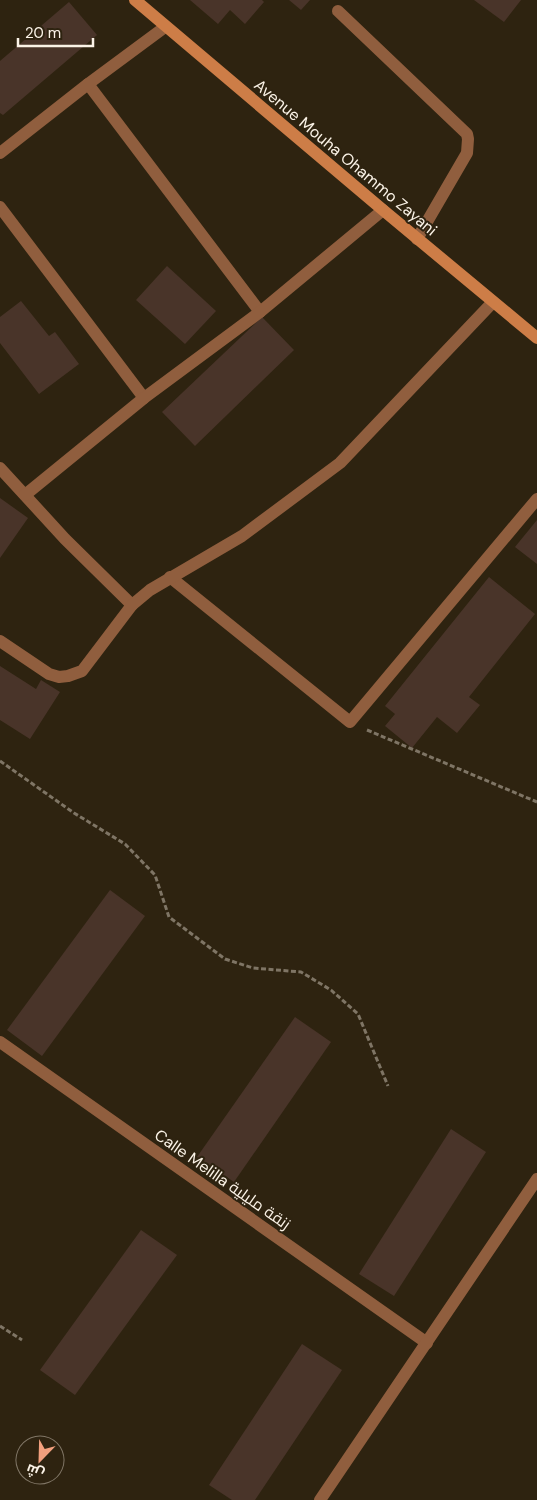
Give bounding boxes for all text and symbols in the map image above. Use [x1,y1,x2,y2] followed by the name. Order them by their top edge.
[18,15,92,47] scale bar
[25,23,61,43] text: 20 m
[250,75,442,240] street label: Avenue Mouha Ohammo Zayani
[150,1124,295,1234] street label: Calle Melilla زنقة مليلية
[15,1435,65,1485] north arrow
[23,1460,47,1484] text: ش

